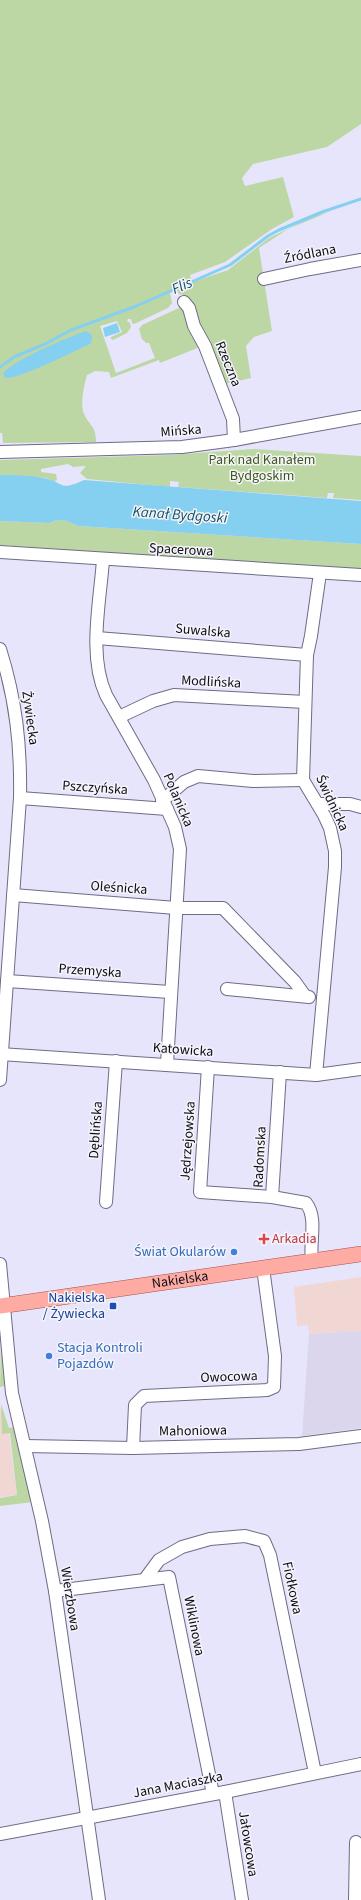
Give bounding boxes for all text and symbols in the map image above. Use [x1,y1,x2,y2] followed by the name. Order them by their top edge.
[282,239,338,269] street label: Źródlana
[168,272,196,300] water label: Flis
[210,338,246,390] street label: Rzeczna
[160,420,202,442] street label: Mińska
[209,450,315,486] park label: Park nad Kanałem Bydgoskim
[132,501,229,529] water label: Kanał Bydgoski
[148,538,214,562] street label: Spacerowa
[175,619,231,643] street label: Suwalska
[181,670,241,694] street label: Modlińska
[16,690,44,746] street label: Żywiecka
[158,770,198,830] street label: Polanicka
[310,772,354,834] street label: Świdnicka
[62,776,128,800] street label: Pszczyńska
[90,876,148,900] street label: Oleśnicka
[58,959,122,983] street label: Przemyska
[152,1038,214,1062] street label: Katowicka
[84,1101,108,1159] street label: Dęblińska
[175,1101,201,1181] street label: Jędrzejowska
[248,1126,272,1188] street label: Radomska
[272,1229,317,1249] place label: Arkadia
[259,1234,269,1244] marker: Arkadia
[134,1242,226,1262] place label: Świat Okularów
[229,1247,239,1257] marker: Świat Okularów
[151,1266,210,1294] street label: Nakielska
[43,1288,105,1324] place label: Nakielska / Żywiecka
[108,1301,118,1311] marker: Nakielska / Żywiecka
[57,1338,143,1374] place label: Stacja Kontroli Pojazdów
[44,1351,54,1361] marker: Stacja Kontroli Pojazdów
[200,1366,258,1388] street label: Owocowa
[159,1420,227,1442] street label: Mahoniowa
[277,1560,307,1616] street label: Fiołkowa
[55,1566,85,1632] street label: Wierzbowa
[178,1594,210,1658] street label: Wiklinowa
[131,1766,225,1804] street label: Jana Maciaszka
[233,1810,263,1878] street label: Jałowcowa

